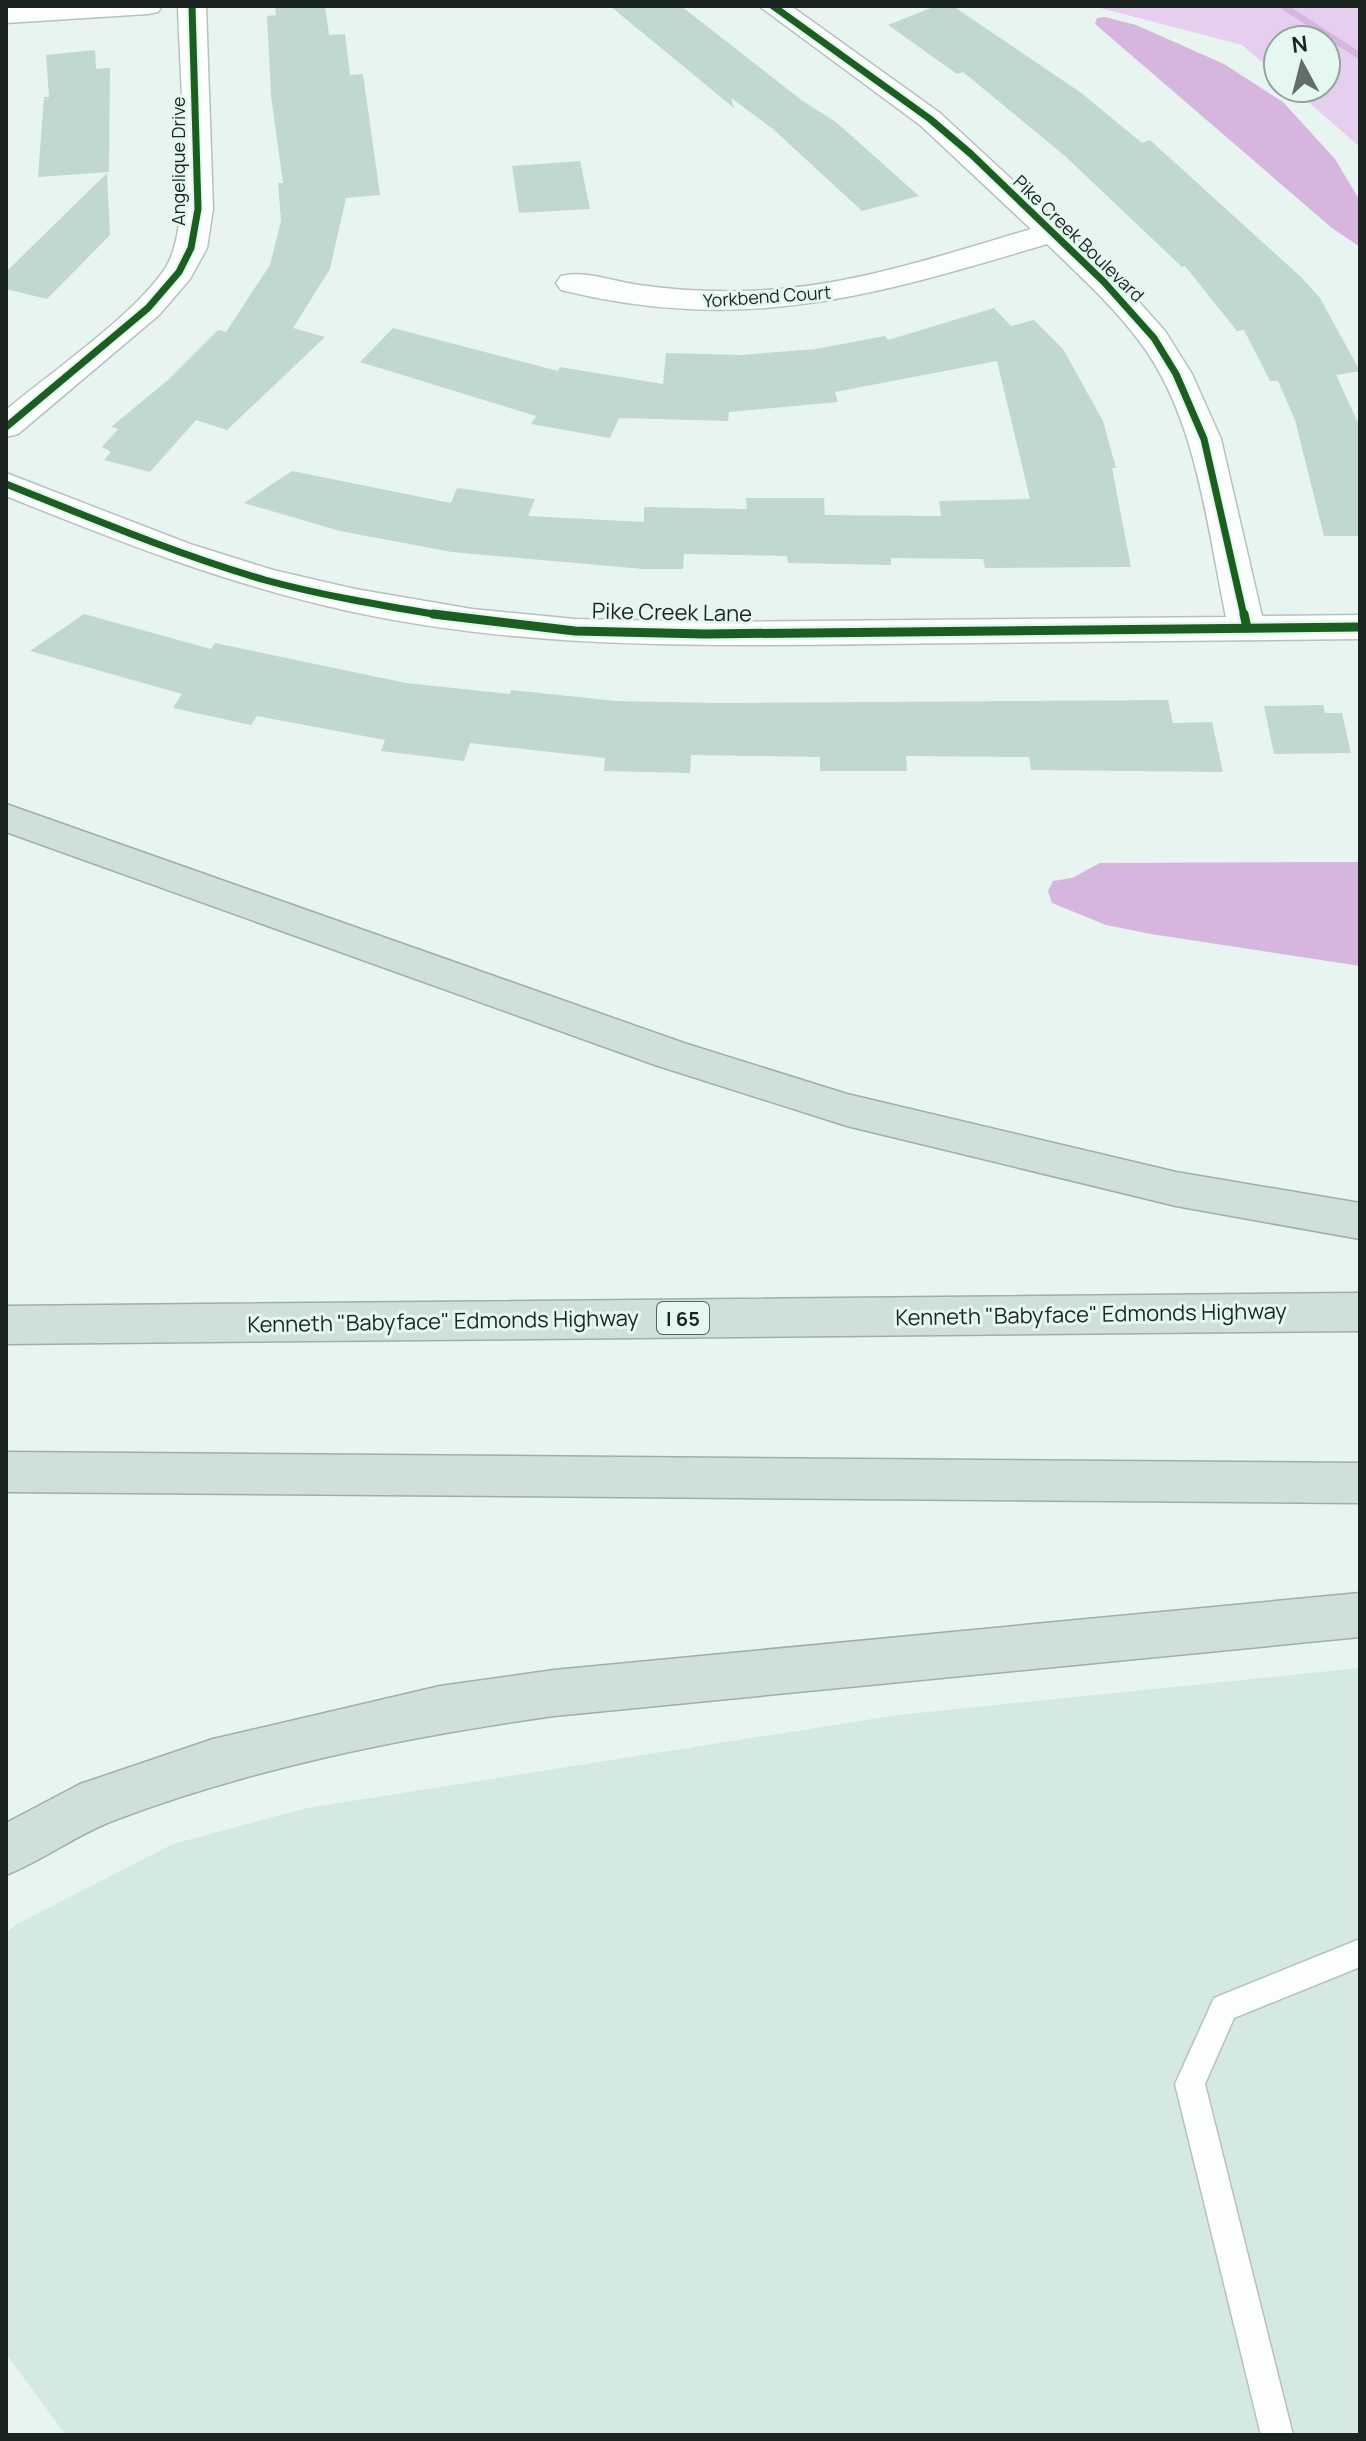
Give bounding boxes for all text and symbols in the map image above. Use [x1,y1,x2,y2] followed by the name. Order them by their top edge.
[1262,24,1342,104] north arrow
[1290,28,1309,60] text: N
[166,96,190,226] street label: Angelique Drive
[1008,169,1150,307] street label: Pike Creek Boulevard
[702,280,832,312] street label: Yorkbend Court
[592,596,752,628] street label: Pike Creek Lane
[895,1296,1287,1332] street label: Kenneth "Babyface" Edmonds Highway
[657,1302,709,1334] road number: I 65
[247,1303,639,1339] street label: Kenneth "Babyface" Edmonds Highway

